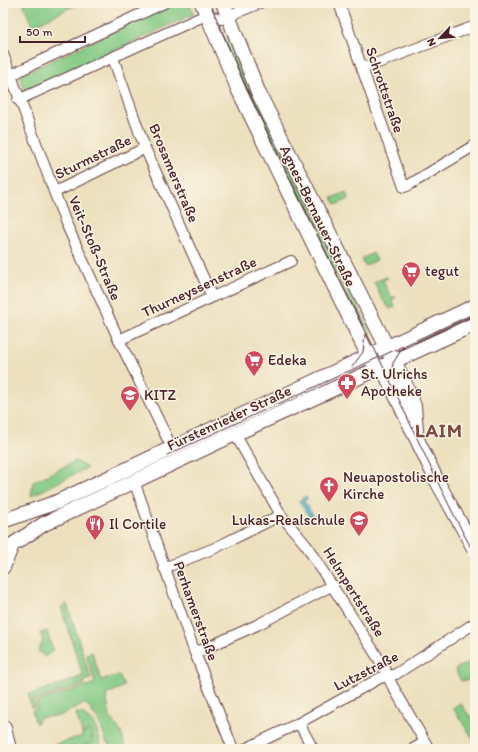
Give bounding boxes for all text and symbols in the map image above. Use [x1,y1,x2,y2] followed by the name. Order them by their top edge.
[20,18,85,44] scale bar
[420,18,460,58] north arrow
[26,25,52,39] text: 50 m
[424,36,439,48] text: N
[362,45,408,135] street label: Schrottstraße
[145,121,203,225] street label: Brosamerstraße
[52,131,134,183] street label: Sturmstraße
[276,142,360,290] street label: Agnes-Bernauer-Straße
[65,193,125,303] street label: Veit-Stoß-Straße
[139,253,259,321] street label: Thurneyssenstraße
[400,260,422,288] supermarket icon: tegut
[425,262,460,280] place label: tegut
[243,349,265,377] supermarket icon: Edeka
[268,351,307,369] place label: Edeka
[361,365,428,400] place label: St. Ulrichs Apotheke
[336,372,358,400] pharmacy icon: St. Ulrichs Apotheke
[164,381,294,455] street label: Fürstenrieder Straße
[119,384,141,412] school or university icon: KITZ
[144,386,177,404] place label: KITZ
[415,419,463,442] district label: LAIM
[343,468,449,503] place label: Neuapostolische Kirche
[318,475,340,503] church icon: Neuapostolische Kirche
[348,509,370,537] school or university icon: Lukas-Realschule
[232,511,345,529] place label: Lukas-Realschule
[84,513,106,541] restaurant icon: Il Cortile
[109,515,166,533] place label: Il Cortile
[319,544,389,640] street label: Helmpertstraße
[170,559,222,663] street label: Perhamerstraße
[331,647,401,695] street label: Lutzstraße

